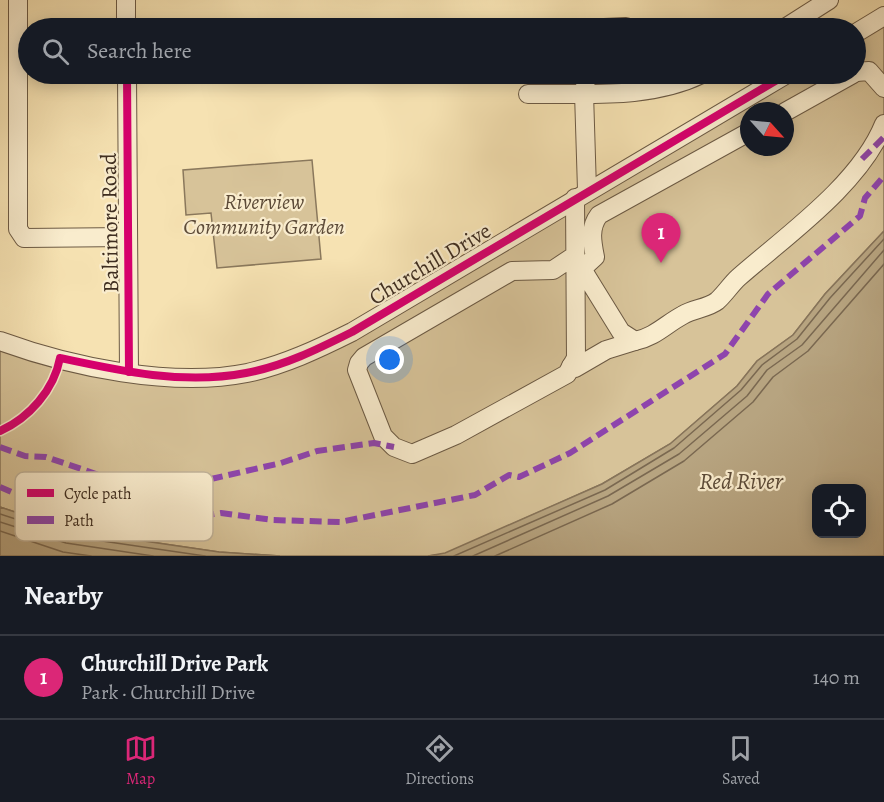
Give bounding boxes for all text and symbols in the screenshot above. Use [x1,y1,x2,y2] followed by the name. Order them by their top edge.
[18,18,866,84] search box
[39,35,72,68] icon: search
[87,36,192,66] text: Search here
[740,102,794,156] north arrow
[94,153,126,293] street label: Baltimore Road
[183,187,345,242] park label: Riverview Community Garden
[642,214,680,263] pin: 1
[363,216,497,312] street label: Churchill Drive
[375,345,404,374] your location
[699,465,784,497] water label: Red River
[15,472,213,541] legend
[64,483,132,505] text: Cycle path
[812,484,866,538] map controls
[812,484,866,538] button: locate
[64,510,94,532] text: Path
[24,578,103,613] text: Nearby
[81,649,268,679] text: Churchill Drive Park
[40,664,47,691] text: 1
[813,664,860,691] text: 140 m
[81,679,255,706] text: Park · Churchill Drive
[124,732,157,790] tab: Map
[405,732,474,790] tab: Directions
[722,732,760,790] tab: Saved

